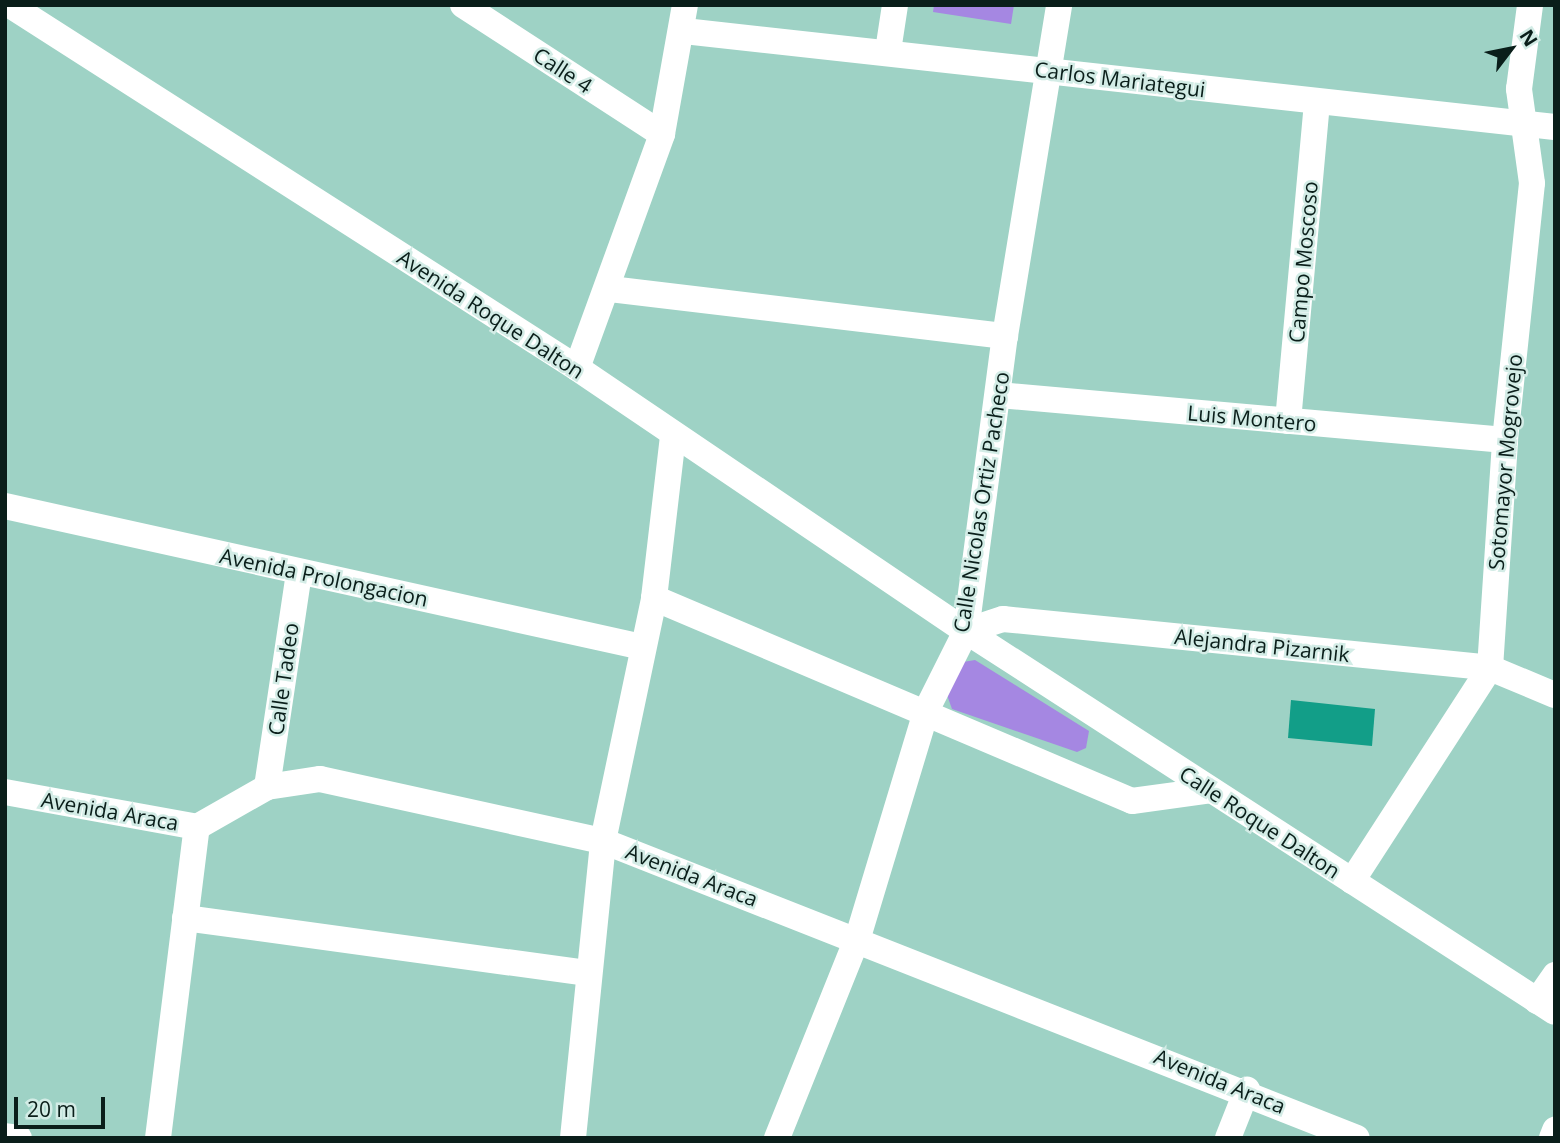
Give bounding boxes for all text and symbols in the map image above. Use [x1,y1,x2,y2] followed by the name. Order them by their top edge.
[1476,14,1546,84] north arrow
[1514,24,1544,51] text: N
[529,42,597,98] street label: Calle 4
[1033,56,1207,102] street label: Carlos Mariategui
[1283,180,1323,344] street label: Campo Moscoso
[393,244,589,384] street label: Avenida Roque Dalton
[1483,353,1527,571] street label: Sotomayor Mogrovejo
[948,370,1014,634] street label: Calle Nicolas Ortiz Pacheco
[1186,400,1318,436] street label: Luis Montero
[218,543,430,611] street label: Avenida Prolongacion
[263,621,303,737] street label: Calle Tadeo
[1173,623,1351,667] street label: Alejandra Pizarnik
[1175,761,1345,883] street label: Calle Roque Dalton
[39,787,181,835] street label: Avenida Araca
[623,838,761,912] street label: Avenida Araca
[1151,1043,1289,1119] street label: Avenida Araca
[18,1084,108,1128] scale bar
[27,1095,76,1123] text: 20 m

